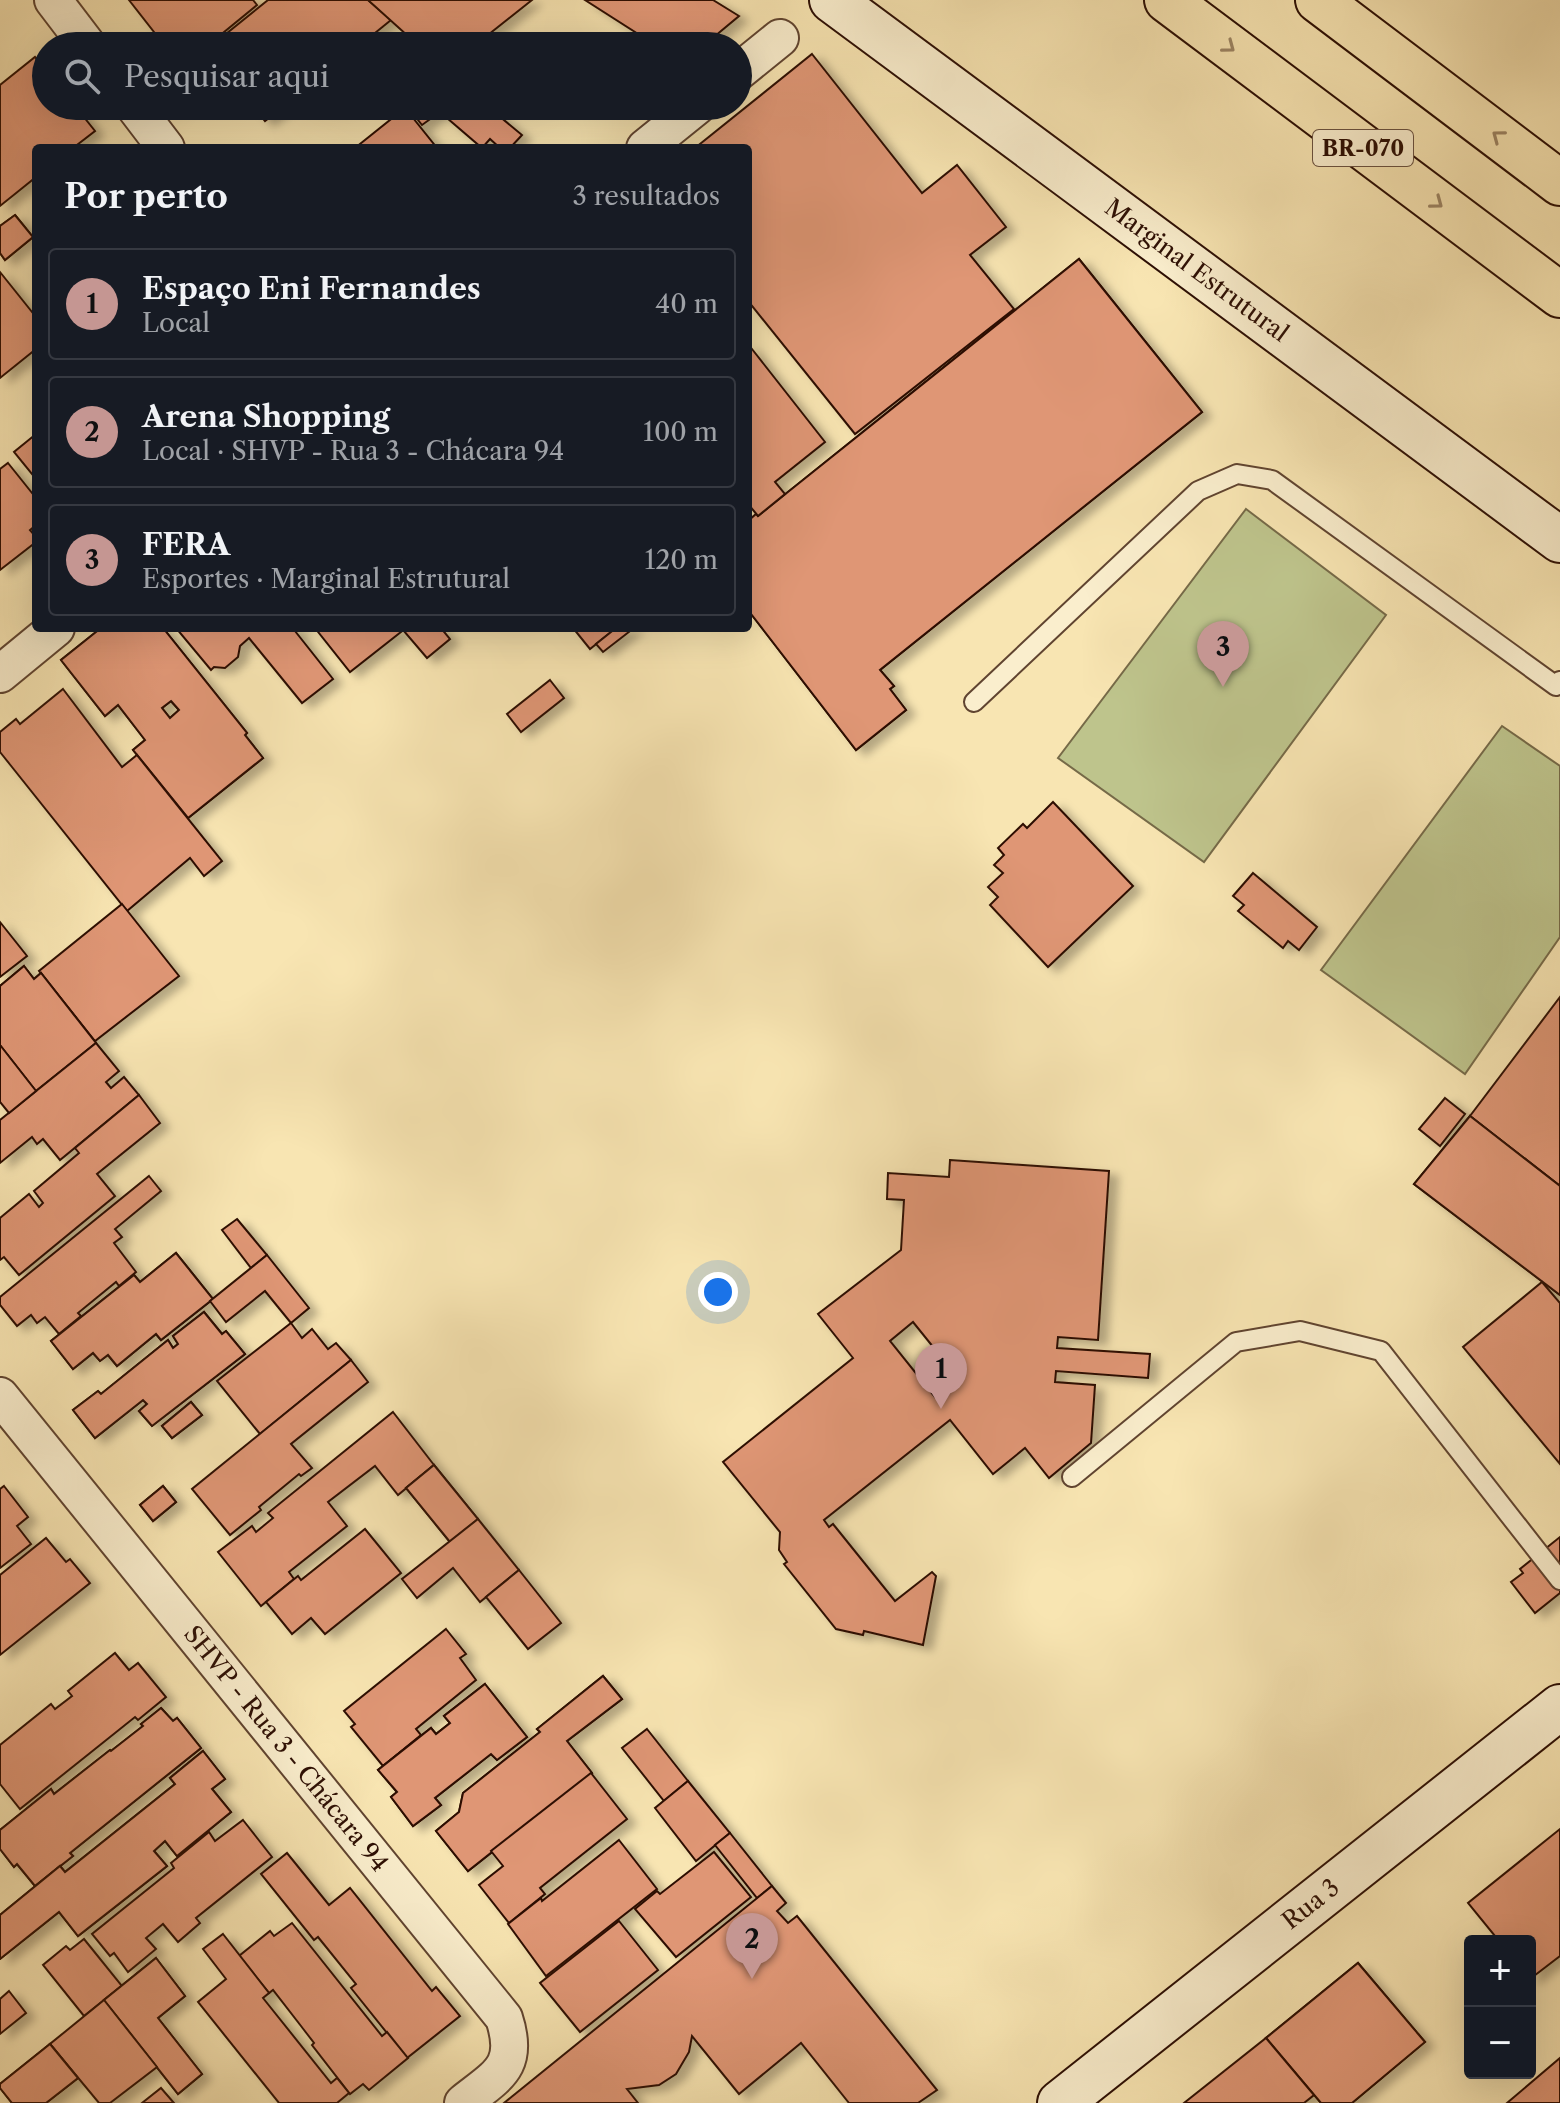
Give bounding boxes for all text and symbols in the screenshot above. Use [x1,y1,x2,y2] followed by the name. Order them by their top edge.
[32,32,752,120] search box
[1220,37,1235,51] one-way arrow
[60,54,104,98] icon: search
[124,58,329,95] text: Pesquisar aqui
[1313,130,1413,166] road number: BR-070
[1492,131,1507,145] one-way arrow
[64,175,228,217] text: Por perto
[573,180,720,212] text: 3 resultados
[1099,192,1294,348] street label: Marginal Estrutural
[1428,193,1443,207] one-way arrow
[142,270,481,307] text: Espaço Eni Fernandes
[86,288,98,320] text: 1
[655,288,718,320] text: 40 m
[142,307,210,339] text: Local
[142,398,390,435] text: Arena Shopping
[84,416,100,448] text: 2
[643,416,718,448] text: 100 m
[142,435,564,467] text: Local · SHVP - Rua 3 - Chácara 94
[142,526,230,563] text: FERA
[85,544,99,576] text: 3
[644,544,718,576] text: 120 m
[142,563,510,595] text: Esportes · Marginal Estrutural
[1197,621,1249,687] pin: 3
[698,1272,738,1312] your location
[915,1343,967,1409] pin: 1
[178,1620,394,1877] street label: SHVP - Rua 3 - Chácara 94
[1276,1873,1345,1935] street label: Rua 3
[726,1913,778,1979] pin: 2
[1464,1935,1536,2079] map controls
[1464,1935,1536,2007] button: +
[1464,2007,1536,2079] button: −

